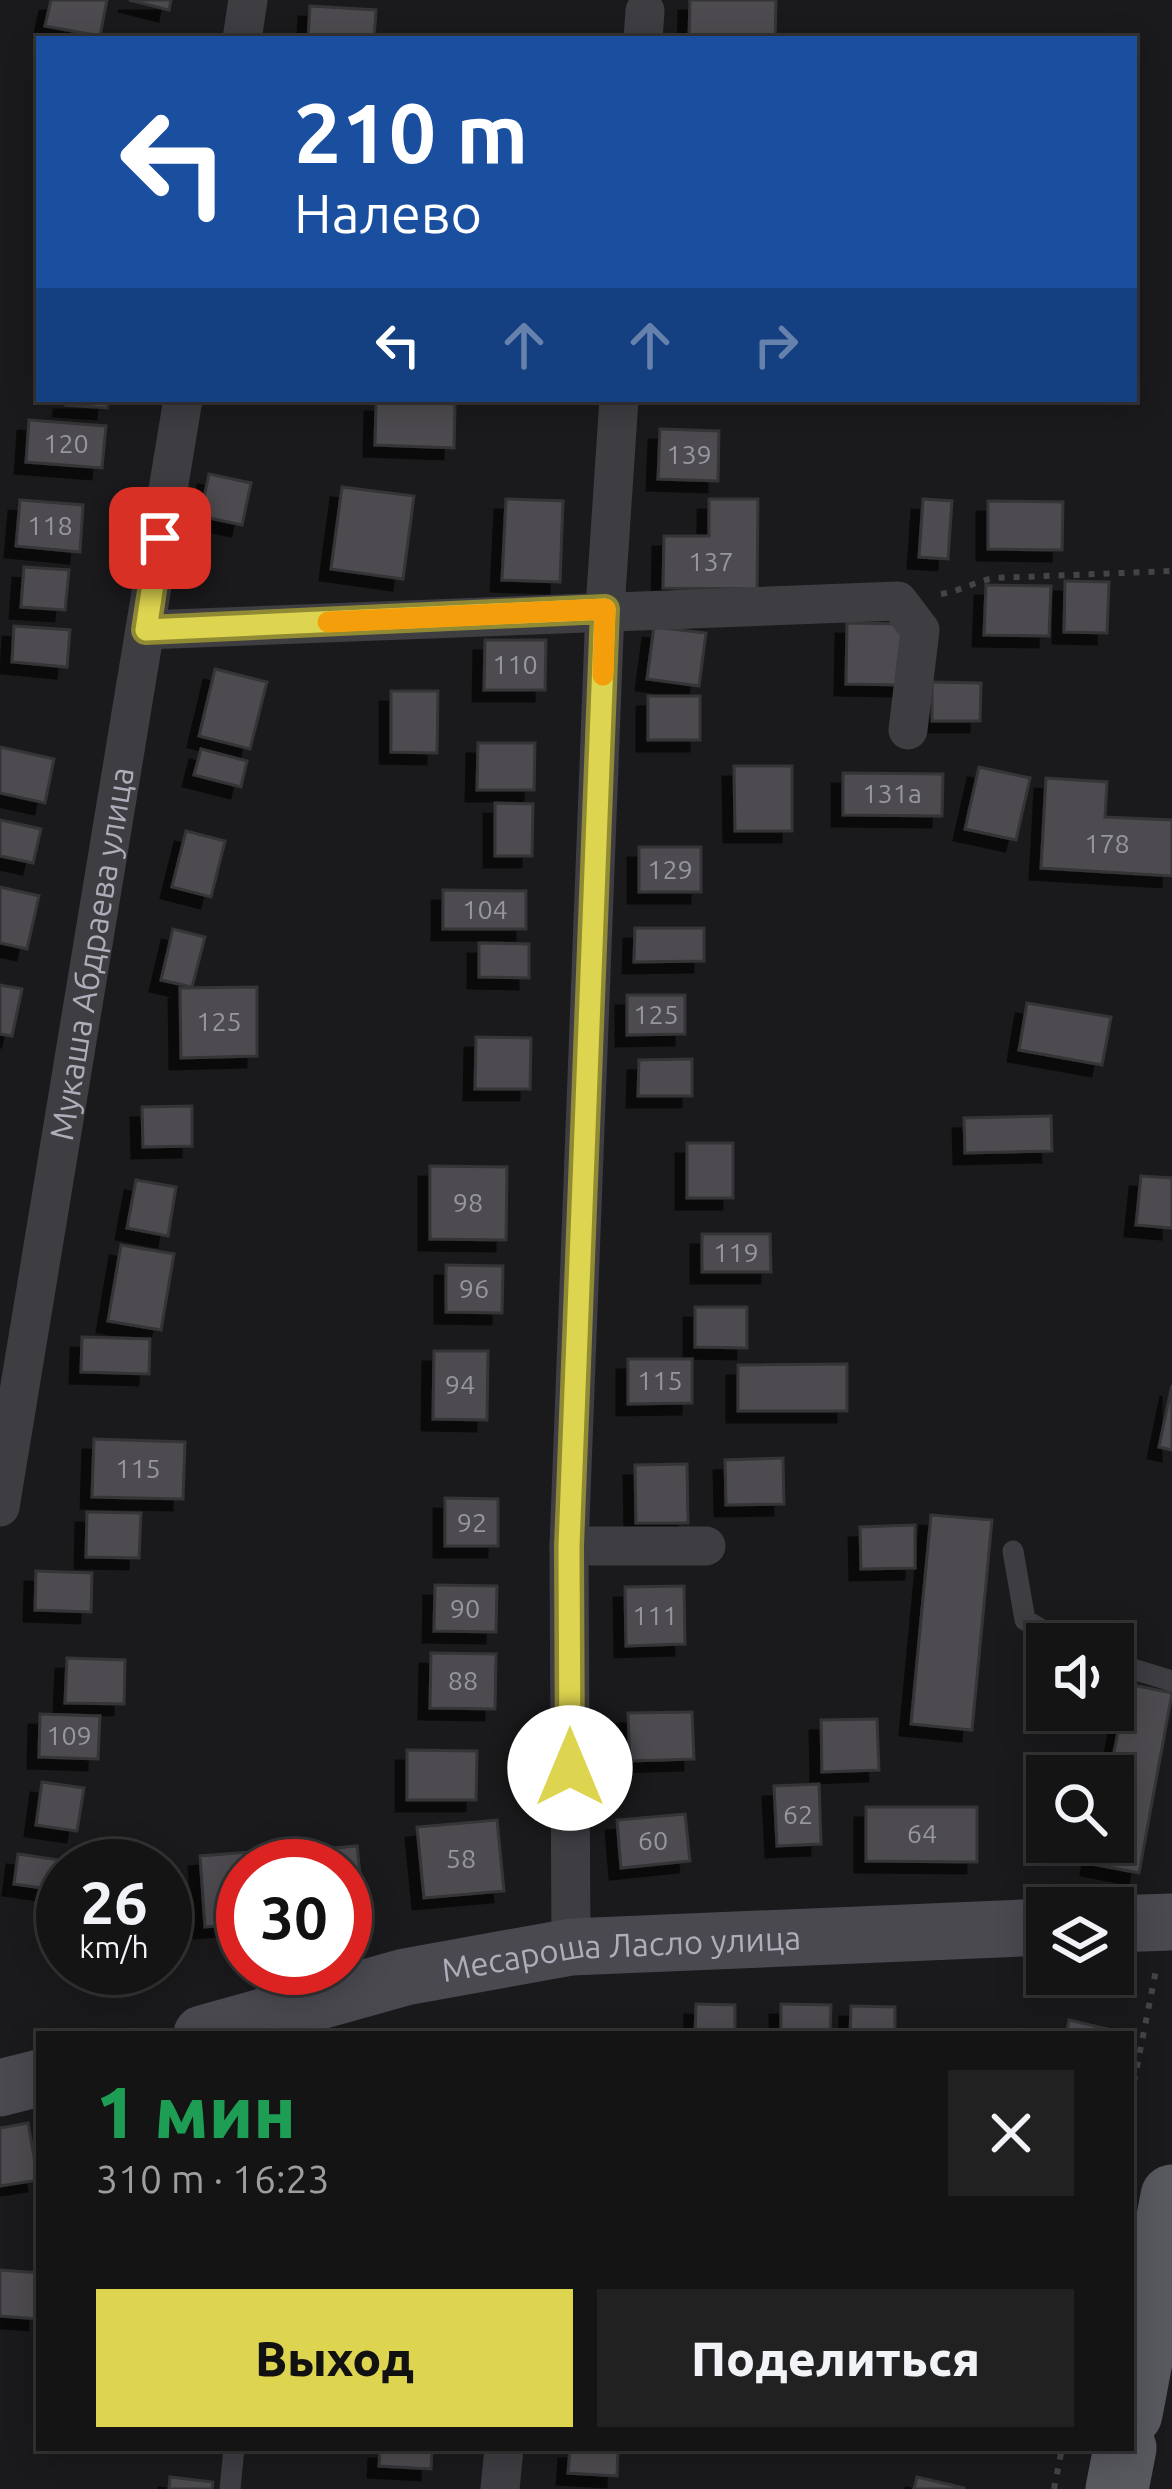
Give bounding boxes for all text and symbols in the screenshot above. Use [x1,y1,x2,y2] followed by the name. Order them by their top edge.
[96,84,252,240] icon: left
[294,85,528,179] text: 210 m
[294,183,482,243] text: Налево
[365,312,431,378] icon: left
[491,312,557,378] icon: ahead
[617,312,683,378] icon: ahead
[743,312,809,378] icon: right
[43,428,89,458] house number: 120
[666,439,712,469] house number: 139
[109,487,211,589] pin
[127,505,193,571] icon: arrive
[27,510,73,540] house number: 118
[688,546,734,576] house number: 137
[492,649,538,679] house number: 110
[42,764,140,1143] street label: Мукаша Абдраева улица
[862,778,922,808] house number: 131a
[1084,828,1130,858] house number: 178
[647,854,693,884] house number: 129
[462,894,508,924] house number: 104
[633,999,679,1029] house number: 125
[196,1006,242,1036] house number: 125
[453,1187,483,1217] house number: 98
[713,1237,759,1267] house number: 119
[459,1273,489,1303] house number: 96
[637,1365,683,1395] house number: 115
[445,1369,475,1399] house number: 94
[115,1453,161,1483] house number: 115
[457,1507,487,1537] house number: 92
[450,1593,480,1623] house number: 90
[632,1600,678,1630] house number: 111
[1026,1623,1134,1995] map controls
[1026,1623,1134,1731] button: sound
[448,1665,478,1695] house number: 88
[507,1705,633,1831] position arrow
[46,1720,92,1750] house number: 109
[1026,1755,1134,1863] button: search
[783,1799,813,1829] house number: 62
[907,1818,937,1848] house number: 64
[638,1825,668,1855] house number: 60
[216,1839,372,1995] speed limit sign: 30
[446,1843,476,1873] house number: 58
[80,1868,148,1935] text: 26
[1026,1887,1134,1995] button: layers
[438,1918,802,1988] street label: Месароша Ласло улица
[79,1930,149,1964] text: km/h
[948,2070,1074,2196] button: close
[96,2071,296,2152] text: 1 мин
[96,2157,330,2200] text: 310 m · 16:23
[96,2289,573,2427] button: Выход
[597,2289,1074,2427] button: Поделиться

